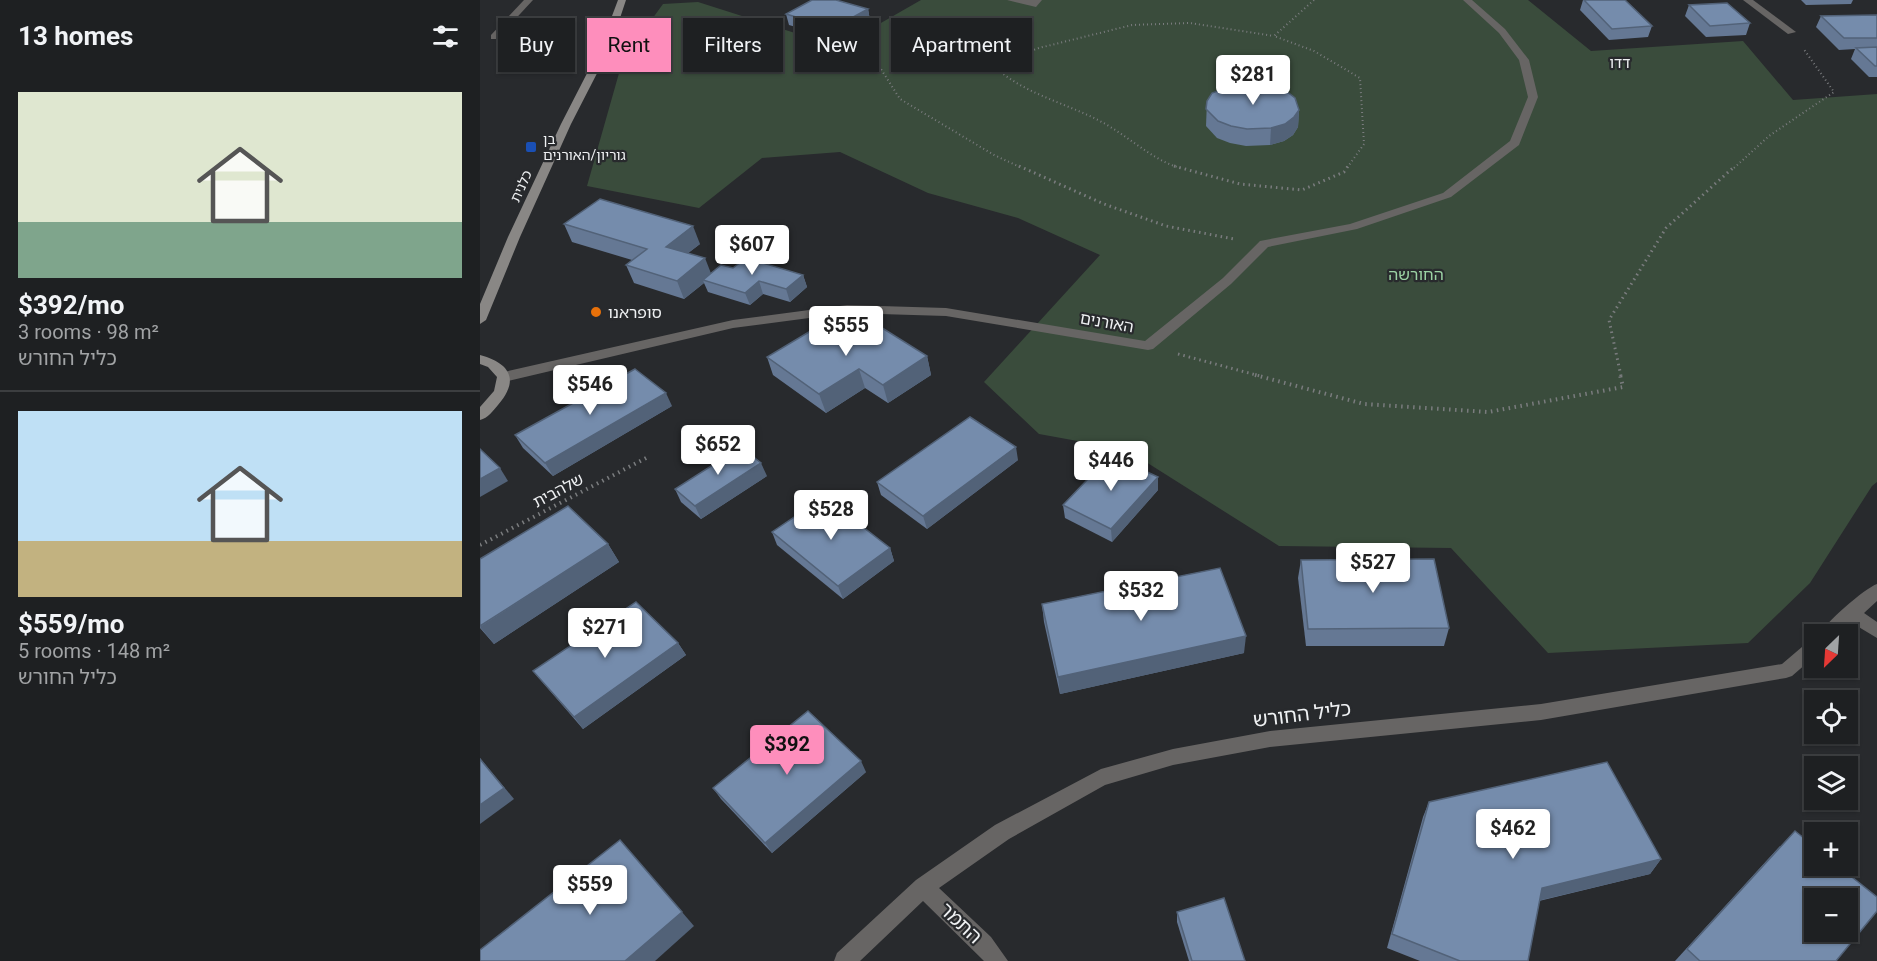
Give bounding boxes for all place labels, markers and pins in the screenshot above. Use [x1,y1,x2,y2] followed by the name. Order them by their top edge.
[1217,55,1289,106] pin: $281
[543,131,626,163] place label: בן גוריון/האורנים
[524,140,538,154] marker: בן גוריון/האורנים
[716,225,788,276] pin: $607
[608,303,662,322] place label: סופראנו
[589,305,603,319] marker: סופראנו
[810,306,882,357] pin: $555
[554,365,626,416] pin: $546
[682,425,754,476] pin: $652
[1075,441,1147,492] pin: $446
[795,490,867,541] pin: $528
[1337,543,1409,594] pin: $527
[1105,571,1177,622] pin: $532
[569,608,641,659] pin: $271
[751,725,823,776] pin: $392
[1477,809,1549,860] pin: $462
[554,865,626,916] pin: $559

